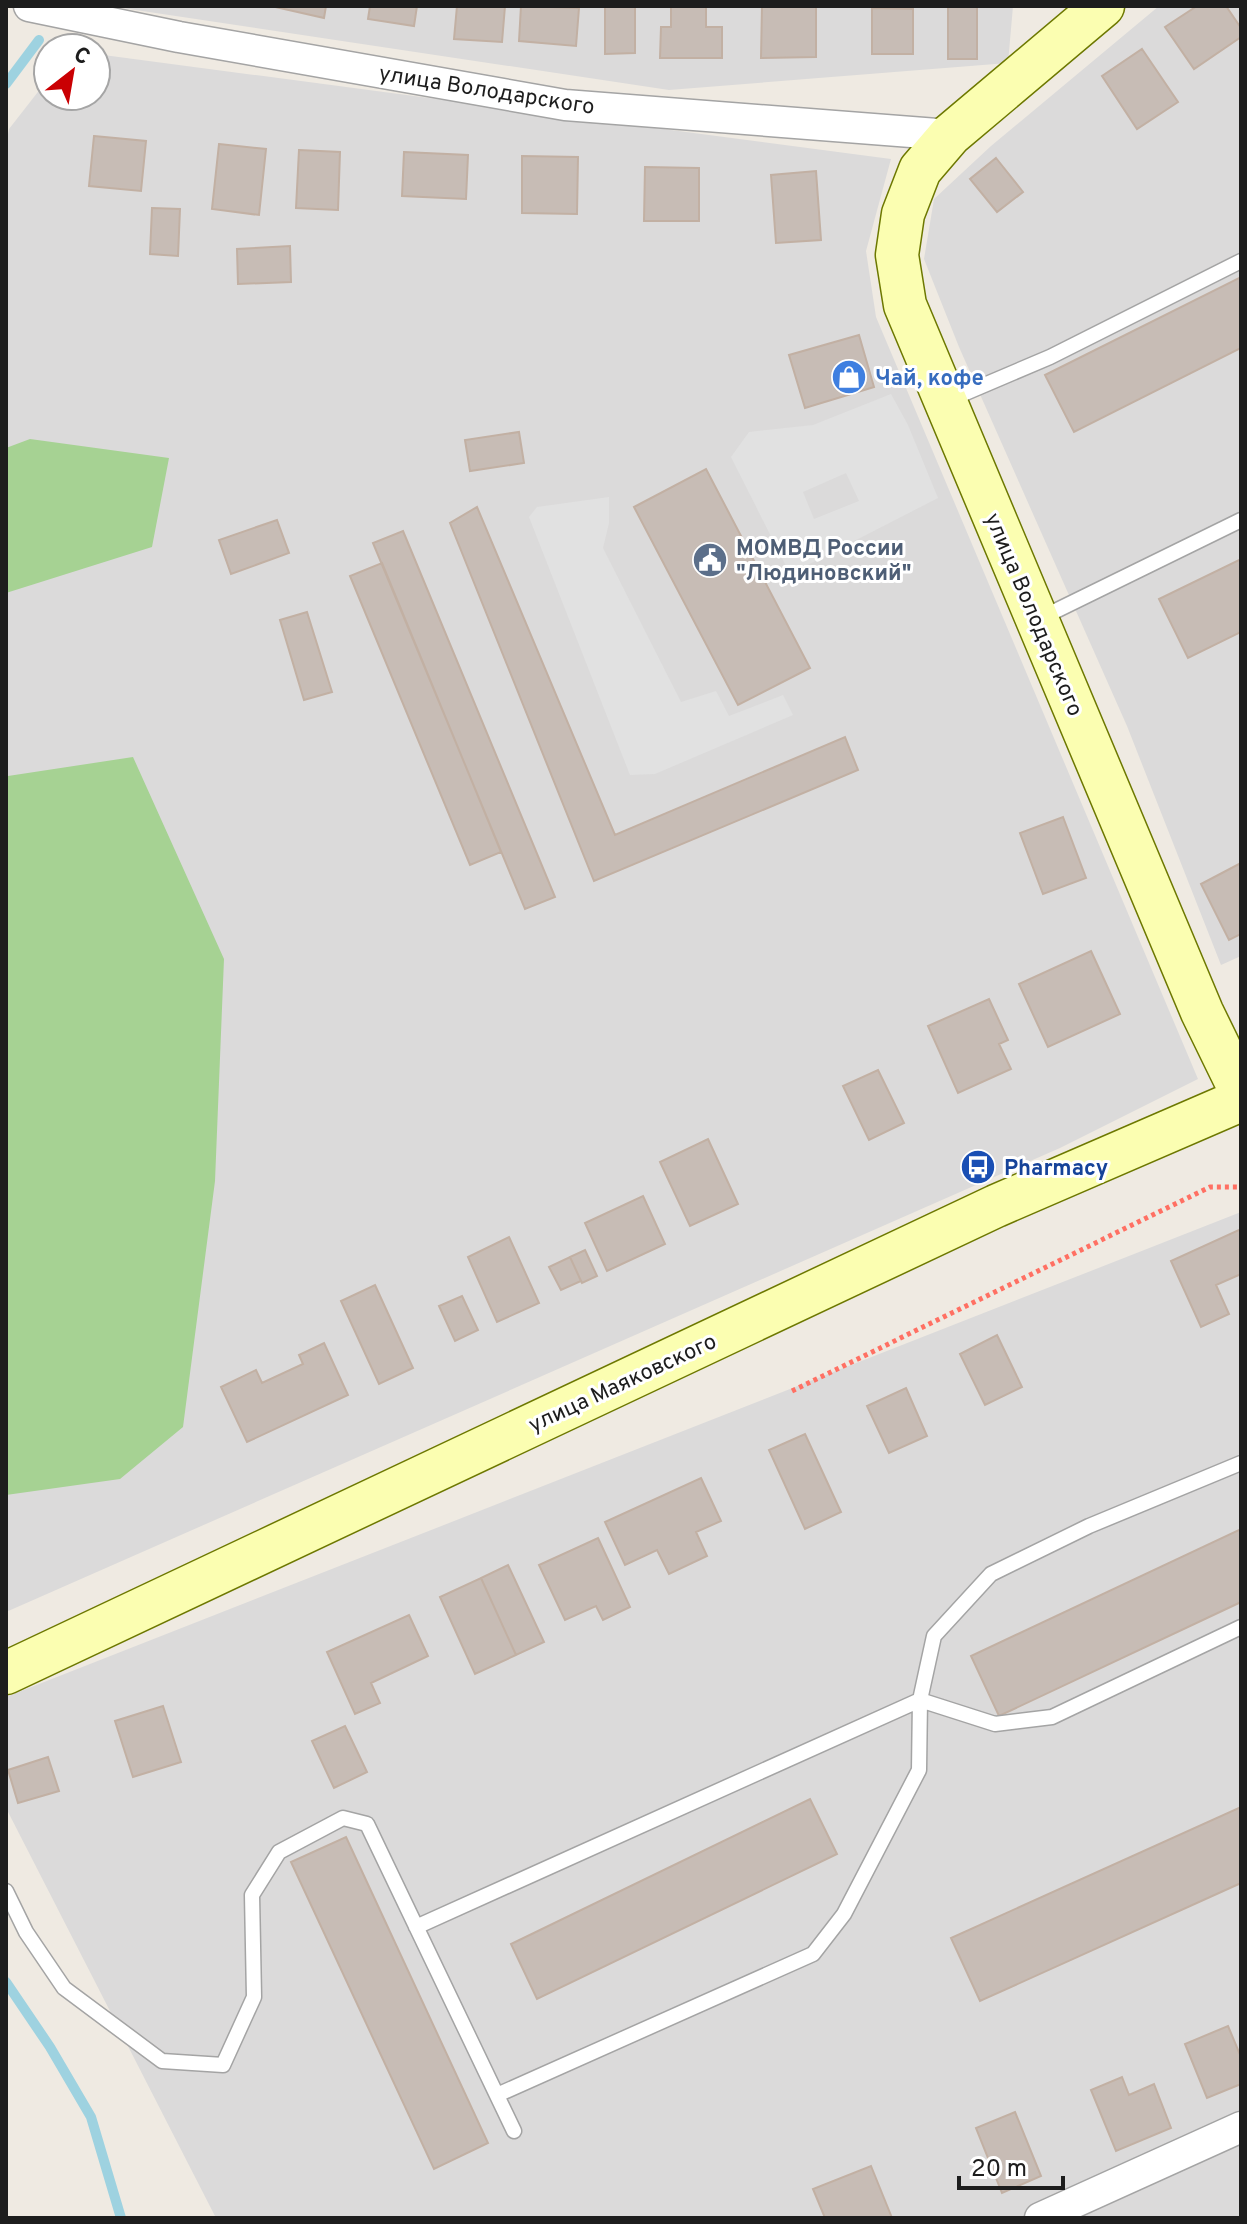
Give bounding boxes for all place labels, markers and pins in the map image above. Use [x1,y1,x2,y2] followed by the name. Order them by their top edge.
[830,358,868,396] shop icon: Чай, кофе
[875,366,984,393] place label: Чай, кофе
[736,536,911,588] place label: МОМВД России "Людиновский"
[691,541,729,579] public building icon: МОМВД России "Людиновский"
[959,1148,997,1186] bus stop icon: Pharmacy
[1004,1156,1108,1183] place label: Pharmacy

